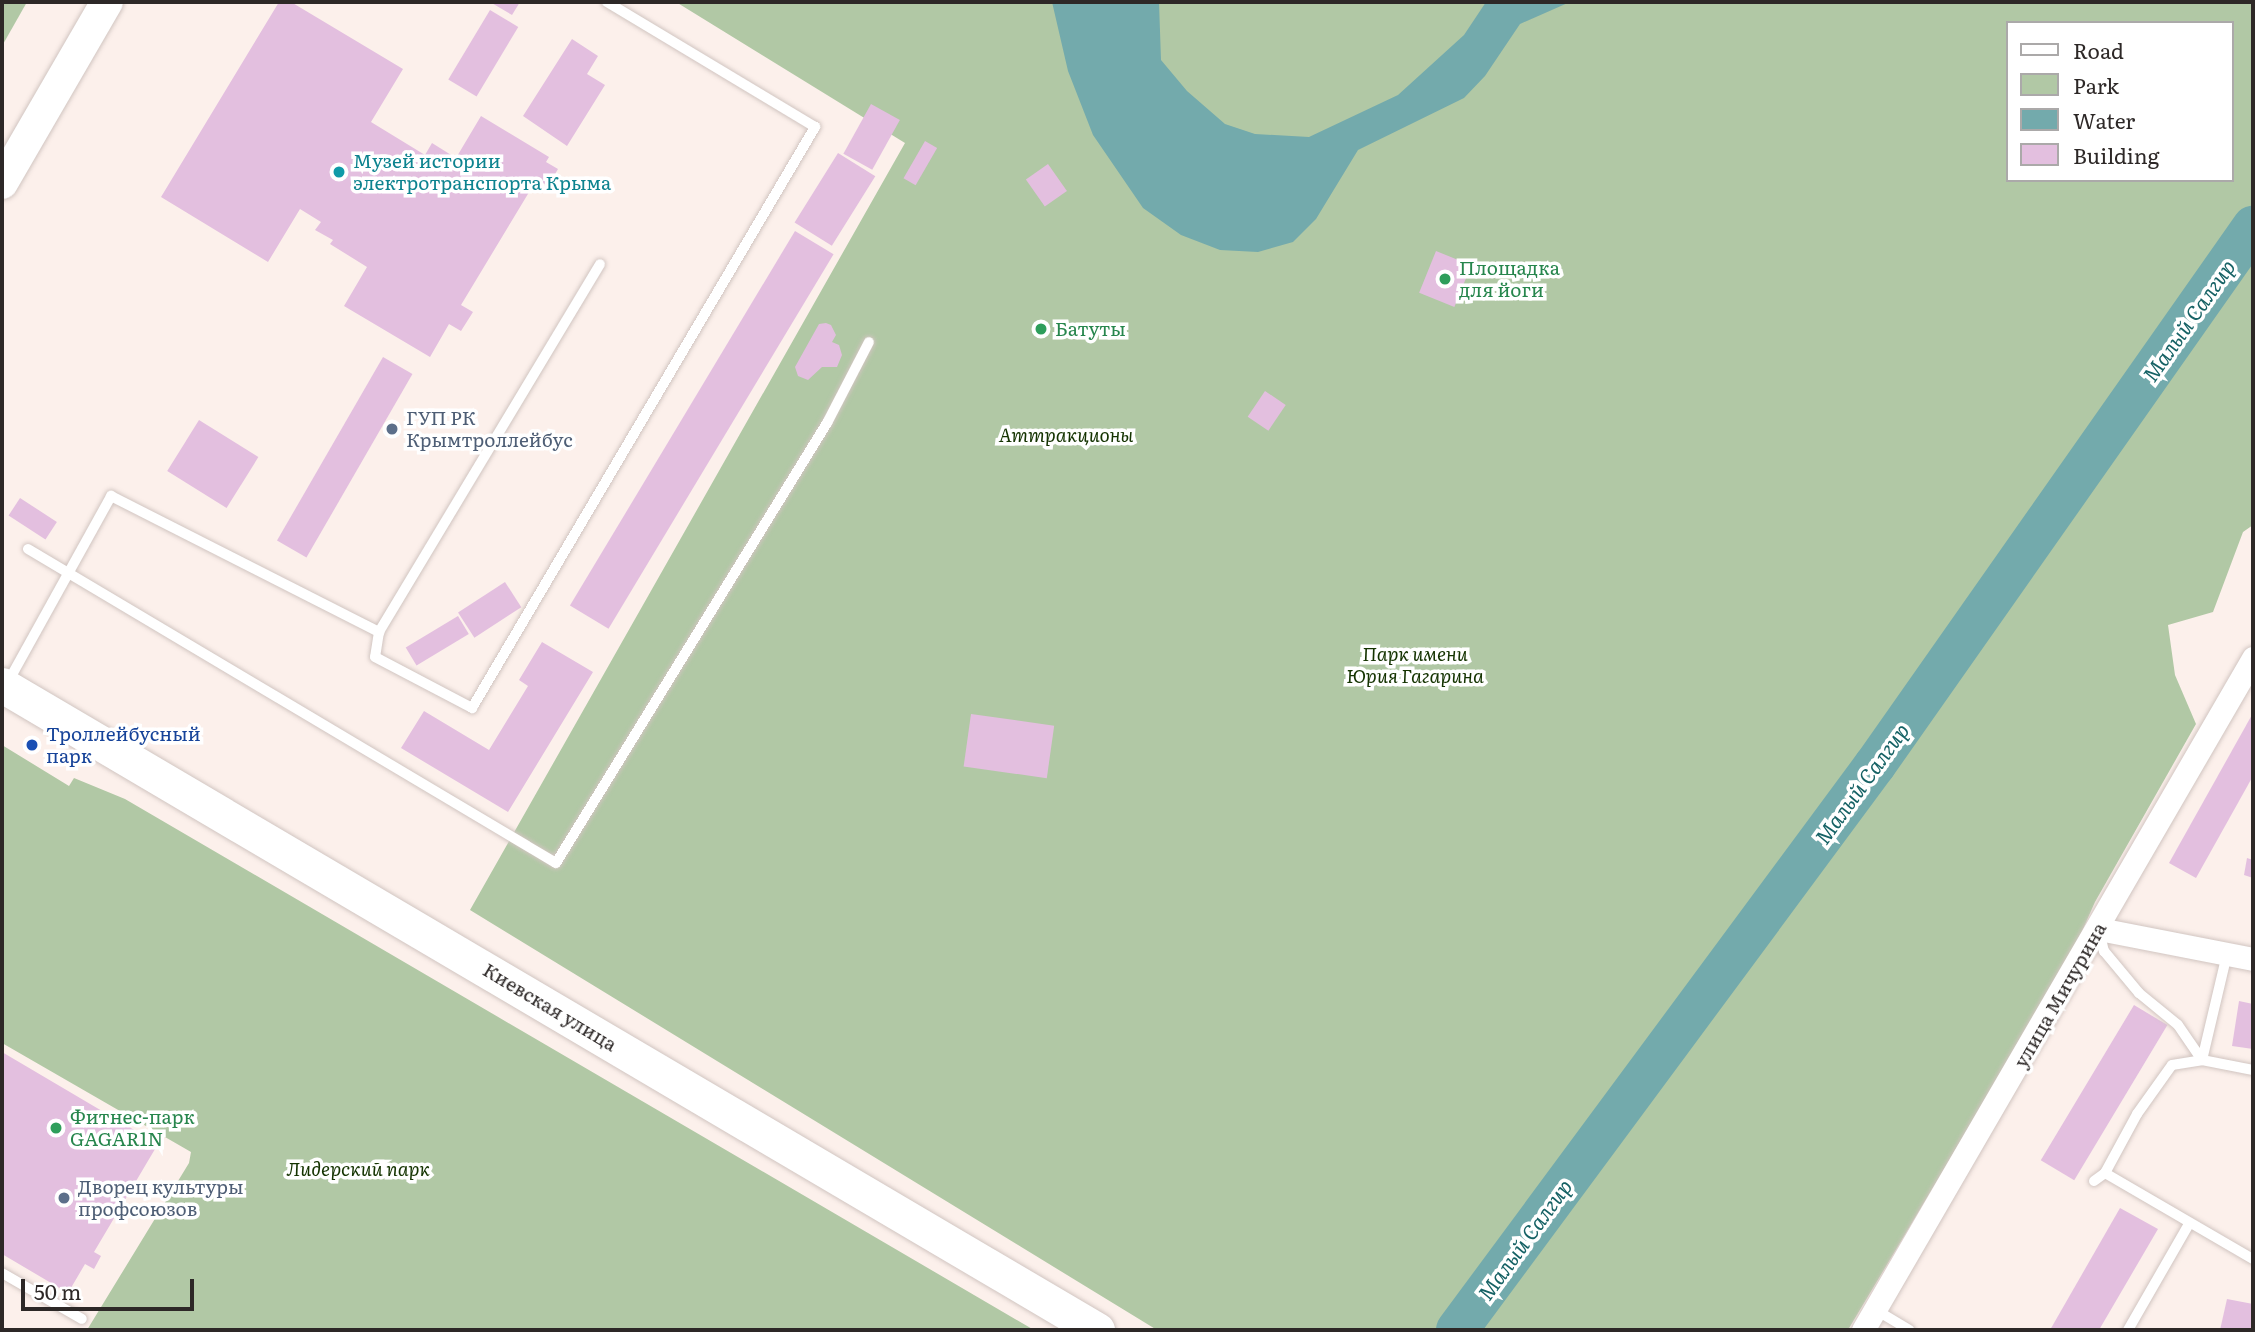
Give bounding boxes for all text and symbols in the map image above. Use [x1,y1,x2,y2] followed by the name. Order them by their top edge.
[2007,21,2234,182] legend
[2073,34,2124,65] text: Road
[2073,69,2119,100] text: Park
[2073,104,2135,135] text: Water
[2073,139,2159,170] text: Building
[353,150,611,194] place label: Музей истории электротранспорта Крыма
[331,164,347,180] marker: Музей истории электротранспорта Крыма
[2137,254,2239,386] water label: Малый Салгир
[1459,257,1560,301] place label: Площадка для йоги
[1437,271,1453,287] marker: Площадка для йоги
[1055,318,1126,340] place label: Батуты
[1033,321,1049,337] marker: Батуты
[406,407,573,451] place label: ГУП РК Крымтроллейбус
[384,421,400,437] marker: ГУП РК Крымтроллейбус
[998,424,1134,446] park label: Аттракционы
[1346,643,1484,687] park label: Парк имени Юрия Гагарина
[1809,718,1913,848] water label: Малый Салгир
[46,723,201,767] place label: Троллейбусный парк
[24,737,40,753] marker: Троллейбусный парк
[2009,918,2111,1072] street label: улица Мичурина
[479,958,621,1056] street label: Киевская улица
[70,1106,195,1150] place label: Фитнес-парк GAGAR1N
[48,1120,64,1136] marker: Фитнес-парк GAGAR1N
[286,1158,430,1180] park label: Лидерский парк
[1472,1174,1576,1304] water label: Малый Салгир
[78,1176,243,1220] place label: Дворец культуры профсоюзов
[56,1190,72,1206] marker: Дворец культуры профсоюзов
[24,1266,198,1310] scale bar
[34,1275,81,1306] text: 50 m

